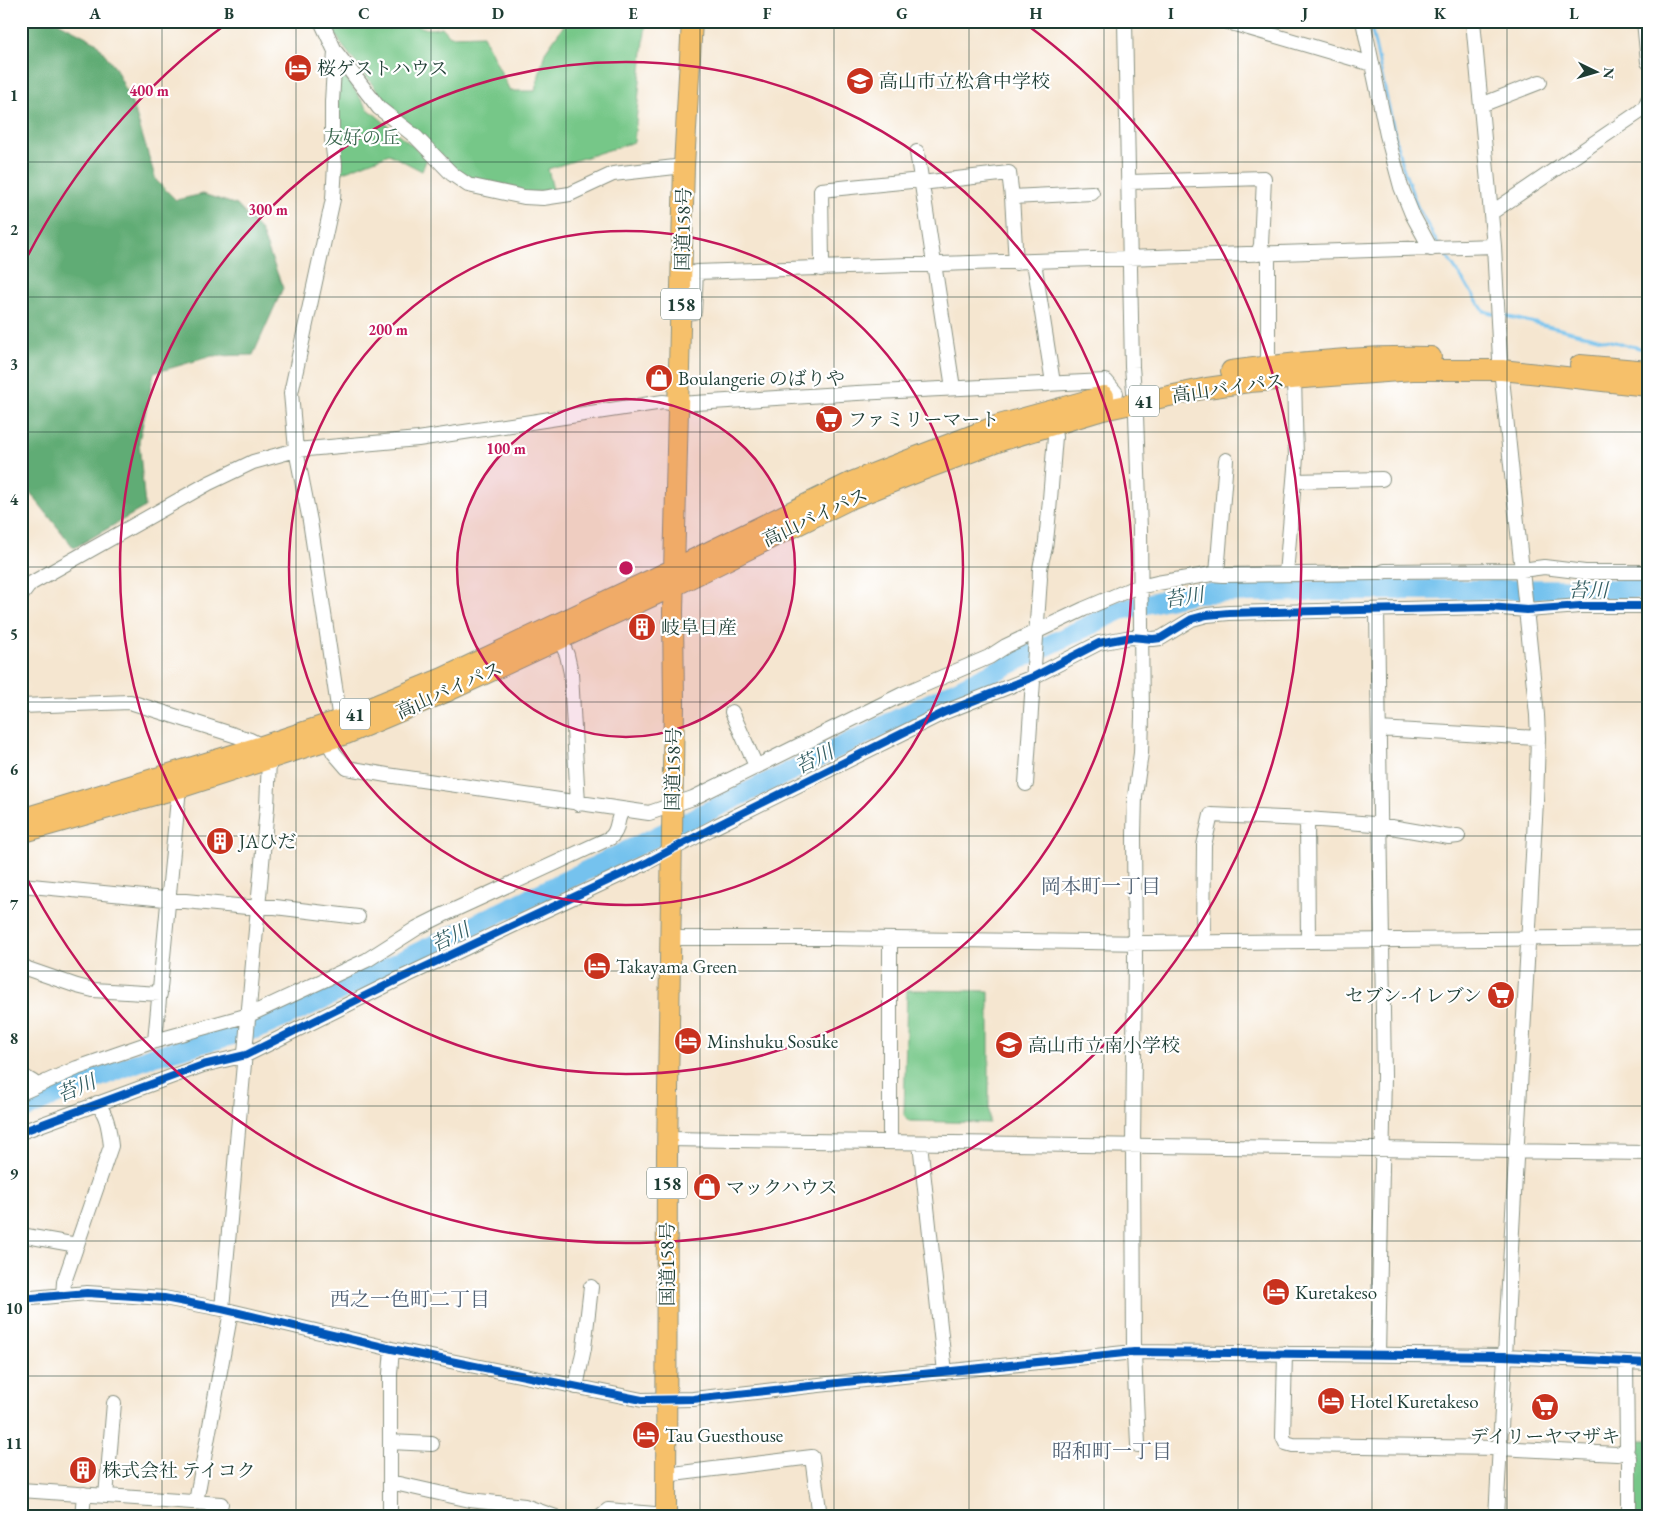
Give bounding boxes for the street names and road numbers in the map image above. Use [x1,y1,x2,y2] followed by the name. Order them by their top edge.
[670,187,696,271] street label: 国道158号
[661,288,701,320] road number: 158
[1170,368,1286,408] street label: 高山バイパス
[1129,386,1159,416] road number: 41
[758,482,872,552] street label: 高山バイパス
[392,655,506,725] street label: 高山バイパス
[340,699,370,730] road number: 41
[660,727,686,811] street label: 国道158号
[647,1168,687,1198] road number: 158
[655,1222,680,1306] street label: 国道158号

